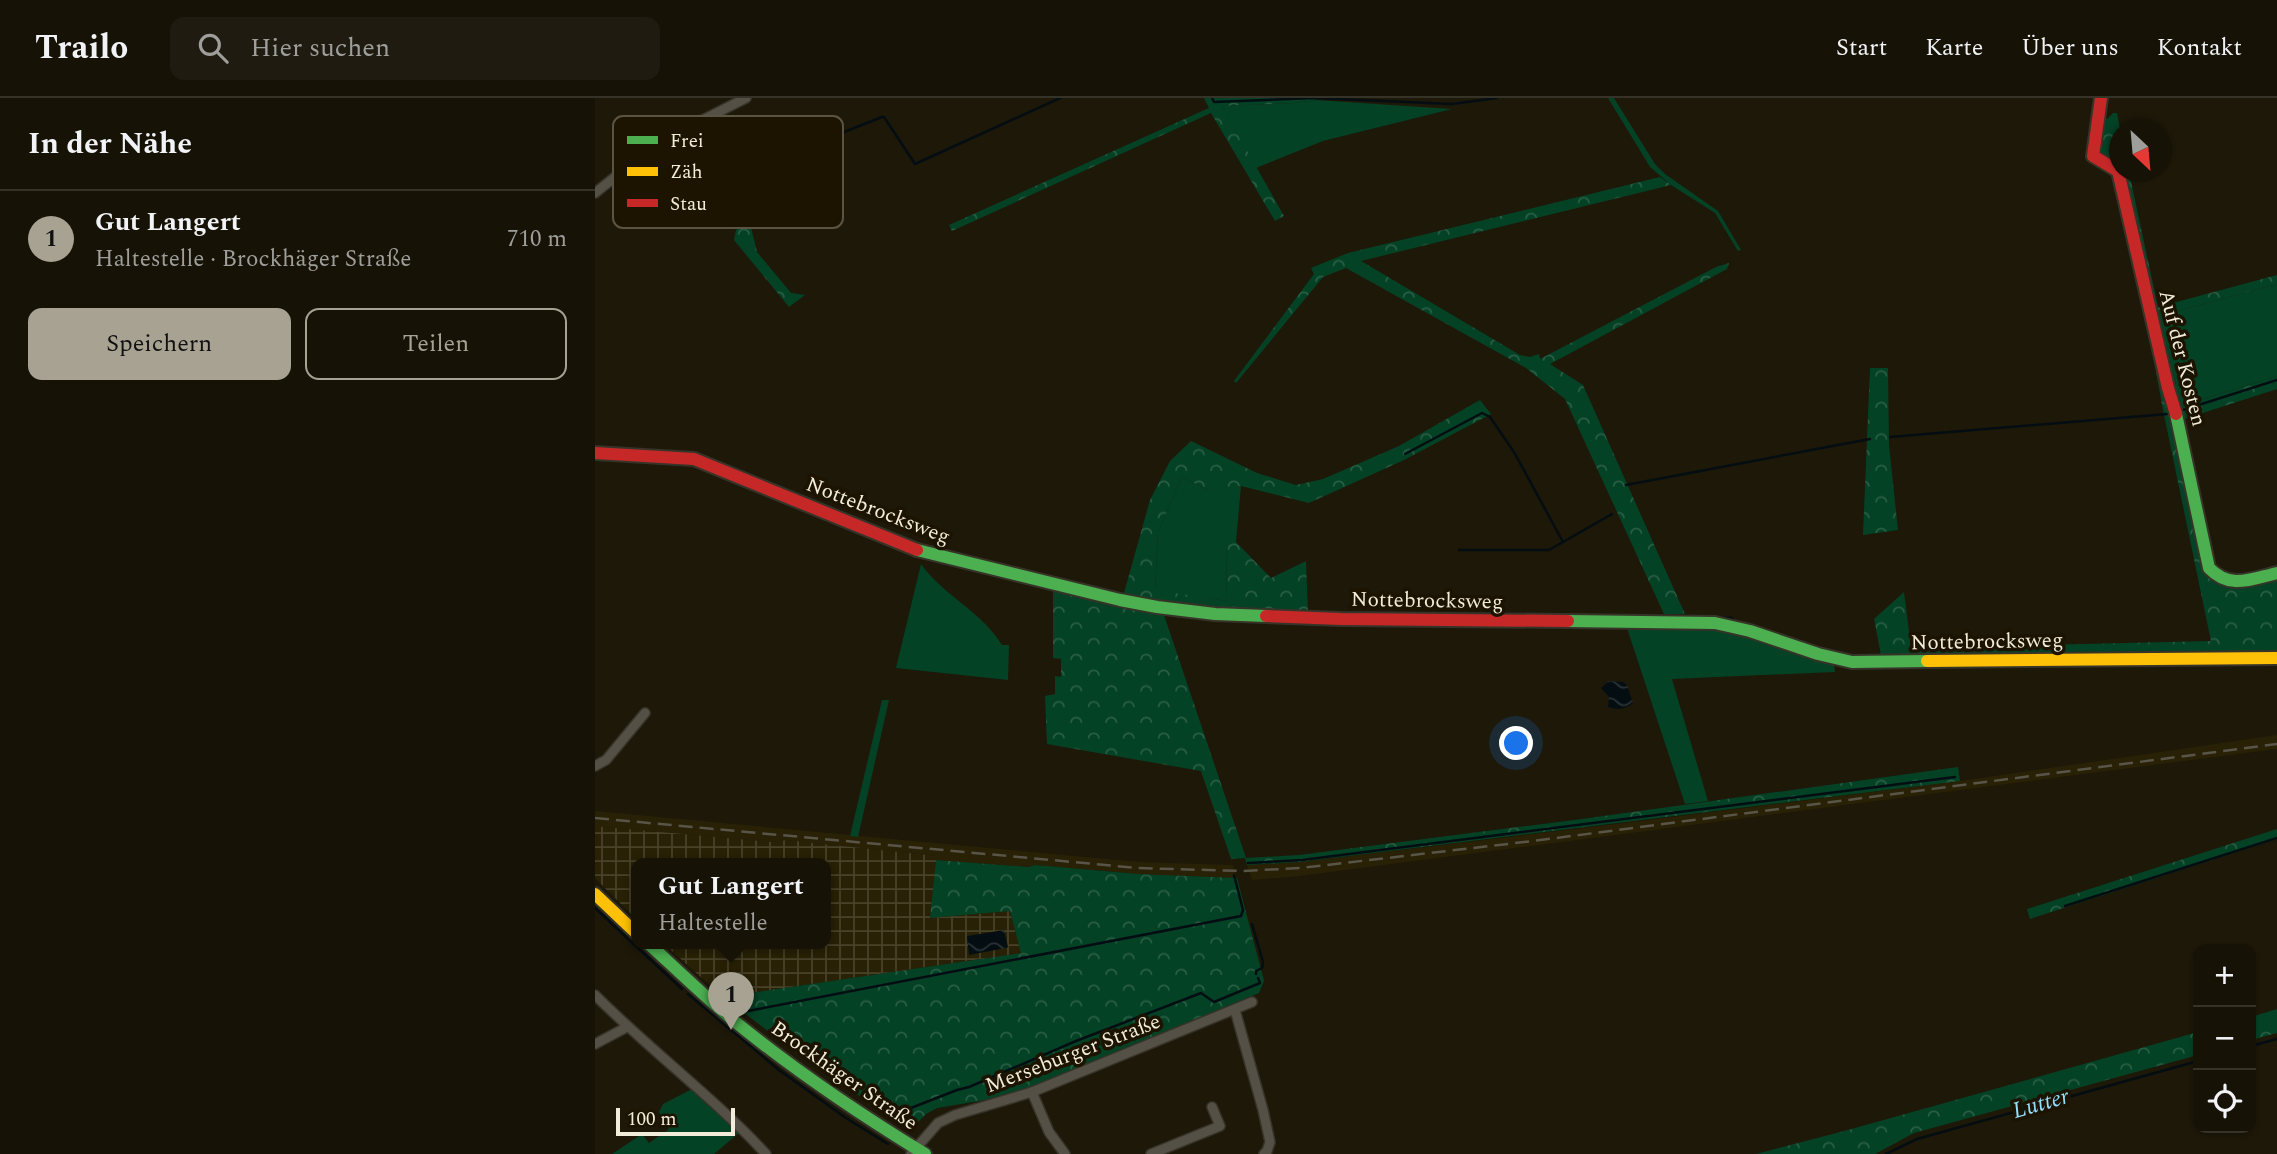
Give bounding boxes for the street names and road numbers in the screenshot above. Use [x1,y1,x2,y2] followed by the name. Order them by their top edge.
[2150,286,2214,430] street label: Auf der Kosten
[801,469,955,553] street label: Nottebrocksweg
[1350,584,1504,618] street label: Nottebrocksweg
[1910,625,2064,659] street label: Nottebrocksweg
[981,1006,1165,1102] street label: Merseburger Straße
[764,1013,924,1139] street label: Brockhäger Straße

